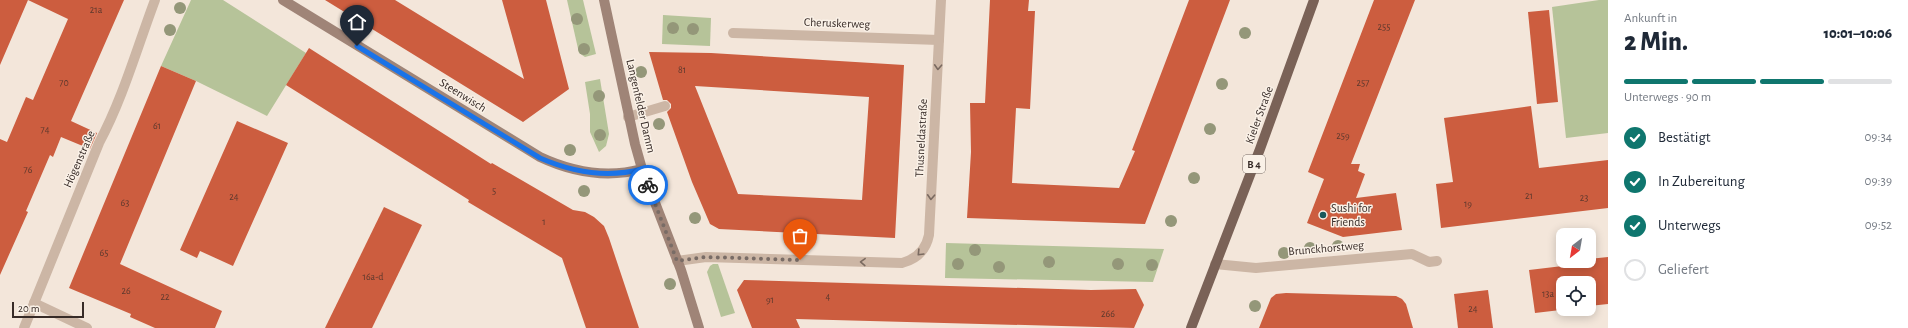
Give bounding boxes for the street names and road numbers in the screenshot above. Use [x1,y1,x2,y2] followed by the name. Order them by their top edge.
[804,16,871,30] street label: Cheruskerweg
[624,58,658,154] street label: Langenfelder Damm
[437,76,489,114] street label: Steenwisch
[1243,85,1275,145] street label: Kieler Straße
[913,98,929,178] street label: Thusneldastraße
[61,129,97,189] street label: Högenstraße
[1243,155,1265,173] road number: B 4
[1288,239,1364,257] street label: Brunckhorstweg

